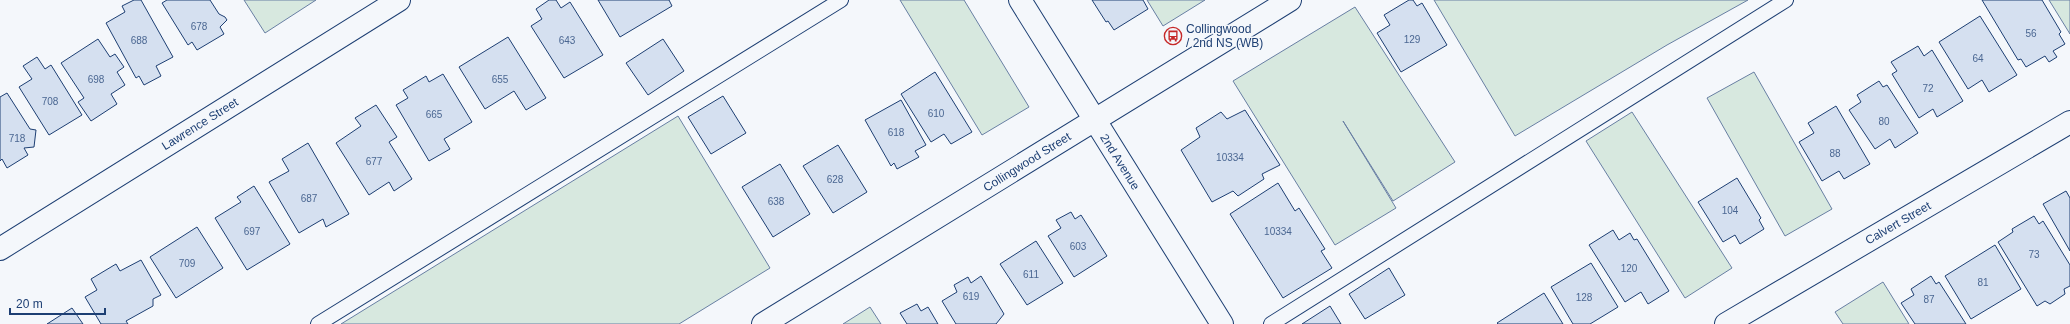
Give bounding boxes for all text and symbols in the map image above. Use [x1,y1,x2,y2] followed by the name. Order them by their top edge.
[191,21,208,32] house number: 678
[1186,22,1263,50] place label: Collingwood / 2nd NS (WB)
[1163,26,1183,46] bus stop icon: Collingwood / 2nd NS (WB)
[2025,28,2037,39] house number: 56
[1404,34,1421,45] house number: 129
[131,35,148,46] house number: 688
[559,35,576,46] house number: 643
[1972,53,1984,64] house number: 64
[88,74,105,85] house number: 698
[492,74,509,85] house number: 655
[1922,83,1934,94] house number: 72
[159,95,241,153] street label: Lawrence Street
[42,96,59,107] house number: 708
[928,108,945,119] house number: 610
[426,109,443,120] house number: 665
[1878,116,1890,127] house number: 80
[888,127,905,138] house number: 618
[981,129,1074,195] street label: Collingwood Street
[1097,131,1143,193] street label: 2nd Avenue
[9,133,26,144] house number: 718
[1829,148,1841,159] house number: 88
[1216,152,1244,163] house number: 10334
[366,156,383,167] house number: 677
[827,174,844,185] house number: 628
[301,193,318,204] house number: 687
[768,196,785,207] house number: 638
[1863,198,1934,247] street label: Calvert Street
[1722,205,1739,216] house number: 104
[244,226,261,237] house number: 697
[1264,226,1292,237] house number: 10334
[1070,241,1087,252] house number: 603
[2028,249,2040,260] house number: 73
[179,258,196,269] house number: 709
[1621,263,1638,274] house number: 120
[1023,269,1039,280] house number: 611
[1977,277,1989,288] house number: 81
[10,290,105,316] scale bar
[963,291,980,302] house number: 619
[1576,292,1593,303] house number: 128
[1923,294,1935,305] house number: 87
[16,297,43,311] text: 20 m

